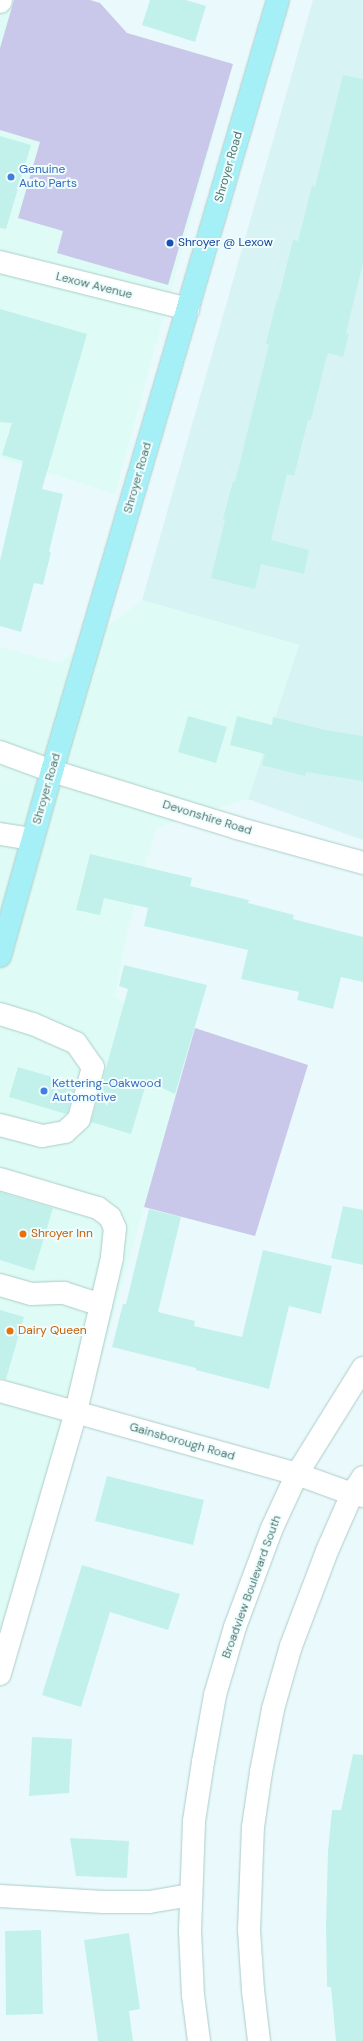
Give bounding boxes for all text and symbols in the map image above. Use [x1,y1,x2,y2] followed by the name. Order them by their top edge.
[212,130,246,204] street label: Shroyer Road
[19,163,77,191] place label: Genuine Auto Parts
[6,172,16,182] marker: Genuine Auto Parts
[178,236,273,250] place label: Shroyer @ Lexow
[165,238,175,248] marker: Shroyer @ Lexow
[54,270,134,302] street label: Lexow Avenue
[121,441,155,515] street label: Shroyer Road
[30,752,64,826] street label: Shroyer Road
[161,798,253,838] street label: Devonshire Road
[52,1077,161,1105] place label: Kettering-Oakwood Automotive
[39,1086,49,1096] marker: Kettering-Oakwood Automotive
[31,1227,93,1241] place label: Shroyer Inn
[18,1229,28,1239] marker: Shroyer Inn
[18,1324,87,1338] place label: Dairy Queen
[5,1326,15,1336] marker: Dairy Queen
[128,1420,236,1464] street label: Gainsborough Road
[219,1513,285,1661] street label: Broadview Boulevard South

